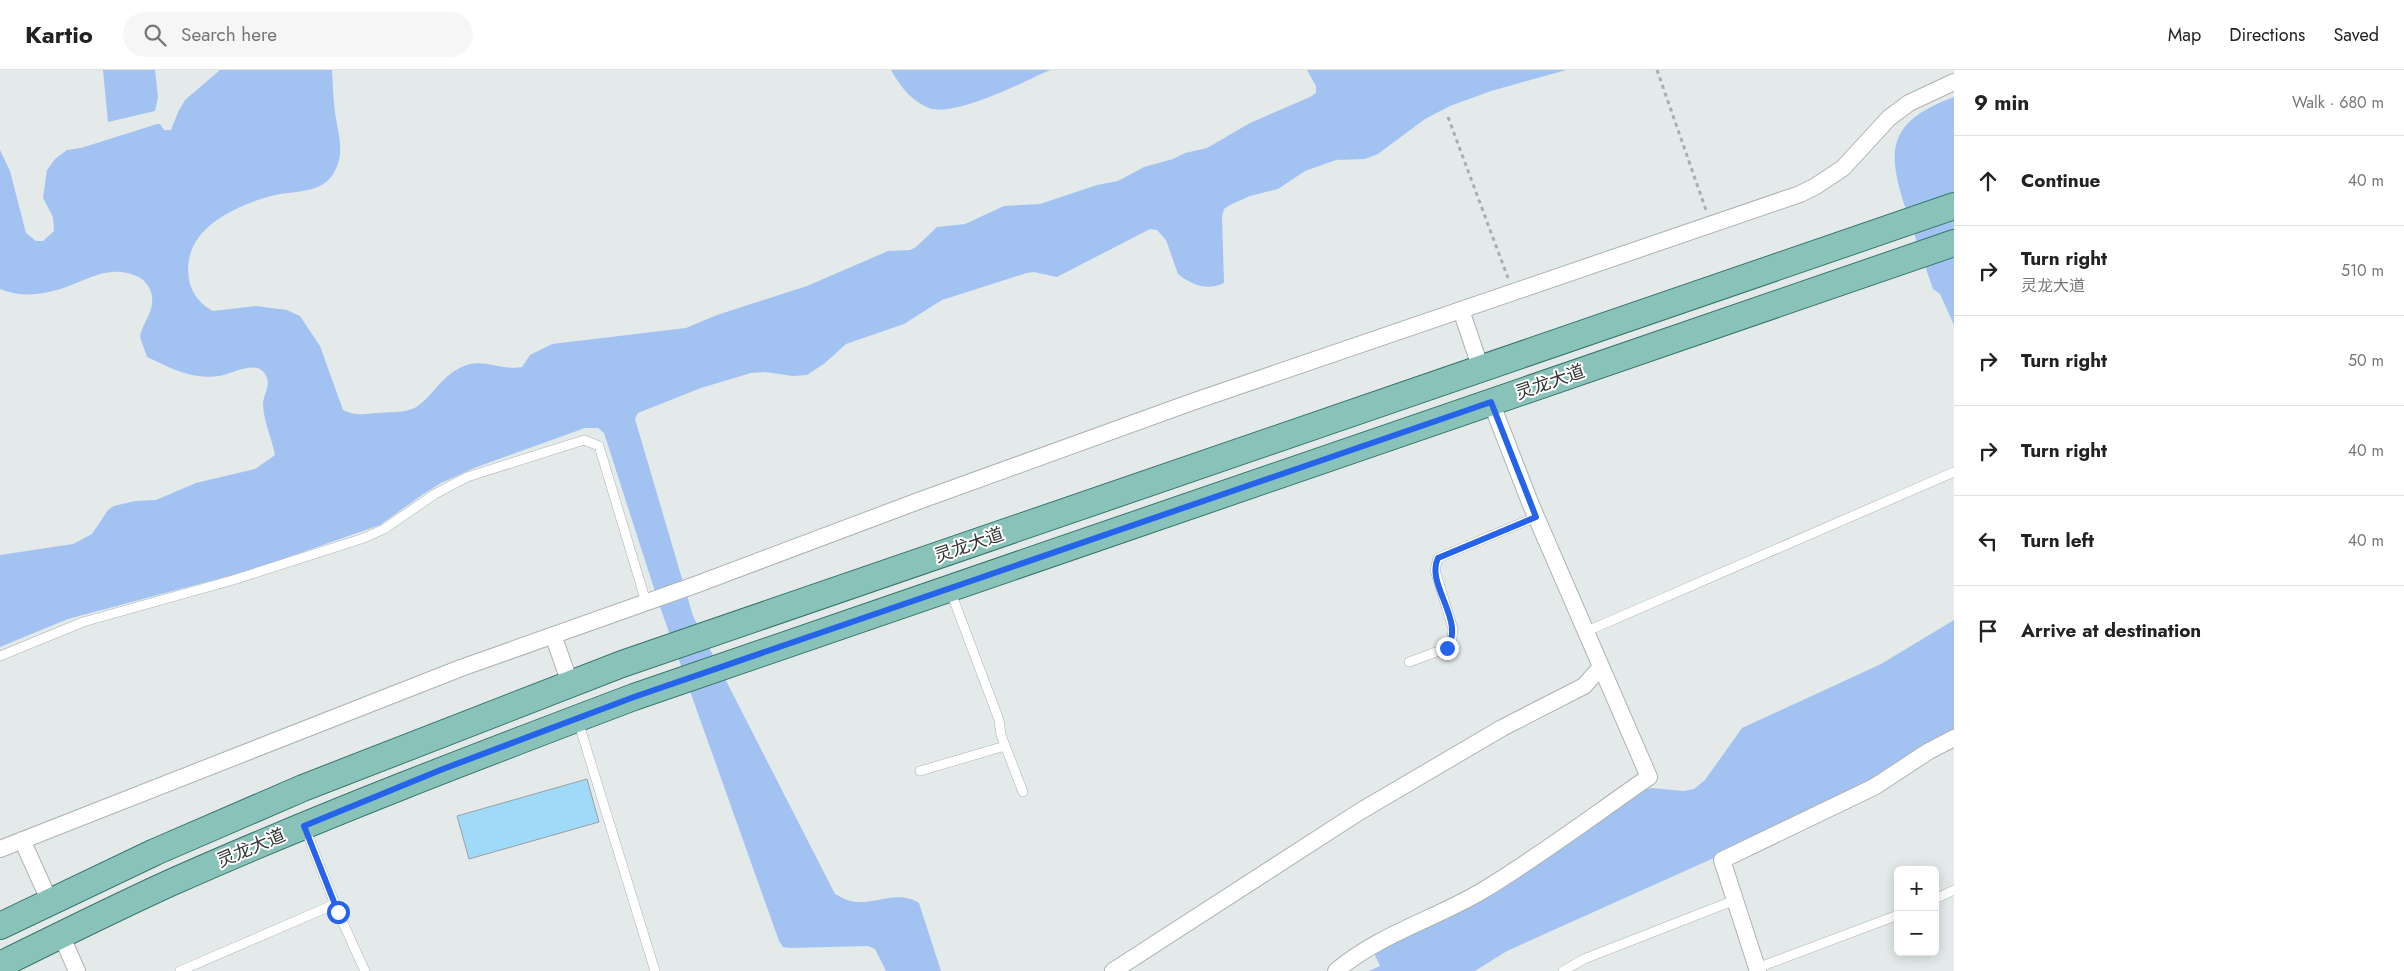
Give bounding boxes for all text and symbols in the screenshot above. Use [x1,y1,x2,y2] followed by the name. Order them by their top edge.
[123,12,473,57] search box
[25,17,93,52] text: Kartio
[141,21,169,49] icon: search
[181,21,277,48] text: Search here
[2168,22,2201,48] text: Map
[2229,22,2305,48] text: Directions
[2333,22,2379,48] text: Saved
[1974,88,2029,118] text: 9 min
[2292,91,2384,114] text: Walk · 680 m
[1974,167,2002,195] icon: ahead
[2021,167,2100,194] text: Continue
[2348,169,2384,192] text: 40 m
[2021,245,2107,272] text: Turn right
[1974,257,2002,285] icon: right
[2341,259,2384,282] text: 510 m
[2021,274,2085,297] text: 灵龙大道
[1974,347,2002,375] icon: right
[2021,347,2107,374] text: Turn right
[2348,349,2384,372] text: 50 m
[1512,358,1588,406] street label: 灵龙大道
[1974,437,2002,465] icon: right
[2021,437,2107,464] text: Turn right
[2348,439,2384,462] text: 40 m
[931,521,1007,569] street label: 灵龙大道
[1974,527,2002,555] icon: left
[2021,527,2094,554] text: Turn left
[2348,529,2384,552] text: 40 m
[1974,617,2002,645] icon: arrive
[2021,617,2201,644] text: Arrive at destination
[1436,637,1459,660] route end
[213,822,289,874] street label: 灵龙大道
[1894,866,1939,956] map controls
[1894,866,1939,911] button: +
[327,901,350,924] route start
[1894,911,1939,956] button: −

